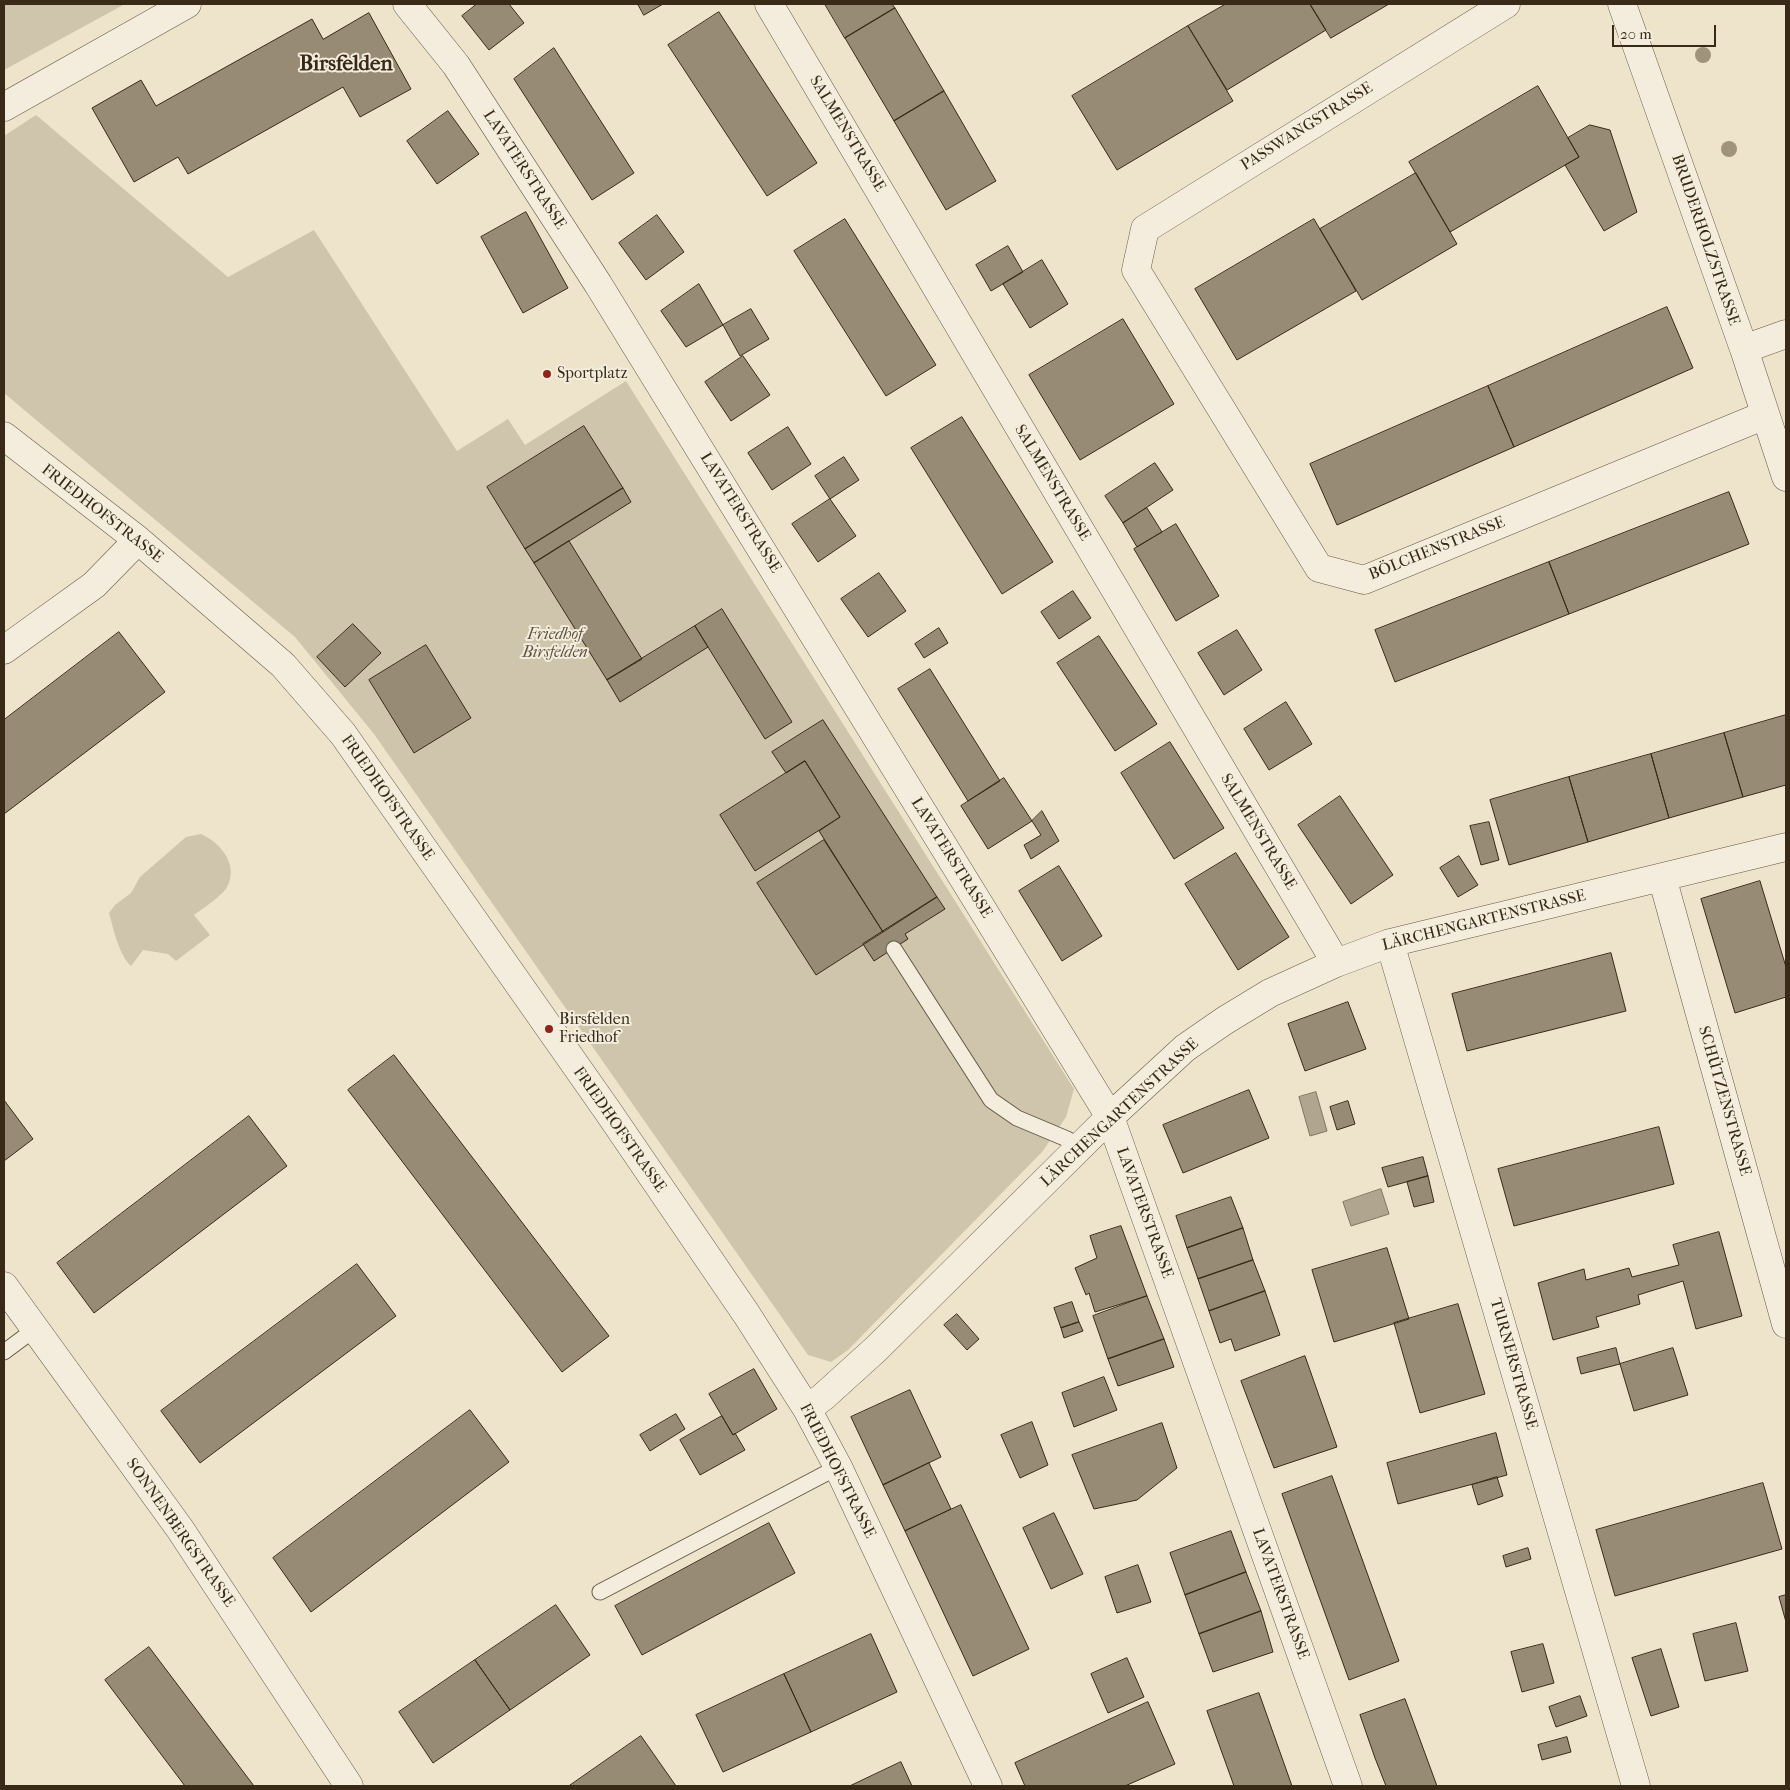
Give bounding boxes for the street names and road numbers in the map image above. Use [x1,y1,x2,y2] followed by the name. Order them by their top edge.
[805,72,889,196] street label: SALMENSTRASSE
[1238,79,1376,175] street label: PASSWANGSTRASSE
[478,107,570,233] street label: LAVATERSTRASSE
[1667,152,1743,328] street label: BRUDERHOLZSTRASSE
[1010,421,1094,545] street label: SALMENSTRASSE
[695,449,785,577] street label: LAVATERSTRASSE
[37,461,167,567] street label: FRIEDHOFSTRASSE
[1366,513,1508,585] street label: BÖLCHENSTRASSE
[336,731,438,865] street label: FRIEDHOFSTRASSE
[1216,770,1300,894] street label: SALMENSTRASSE
[906,794,996,922] street label: LAVATERSTRASSE
[1380,886,1588,956] street label: LÄRCHENGARTENSTRASSE
[1693,1024,1755,1178] street label: SCHÜTZENSTRASSE
[1037,1035,1203,1191] street label: LÄRCHENGARTENSTRASSE
[568,1063,670,1197] street label: FRIEDHOFSTRASSE
[1111,1145,1177,1281] street label: LAVATERSTRASSE
[1485,1296,1541,1432] street label: TURNERSTRASSE
[795,1400,879,1542] street label: FRIEDHOFSTRASSE
[121,1455,239,1611] street label: SONNENBERGSTRASSE
[1247,1526,1313,1662] street label: LAVATERSTRASSE

